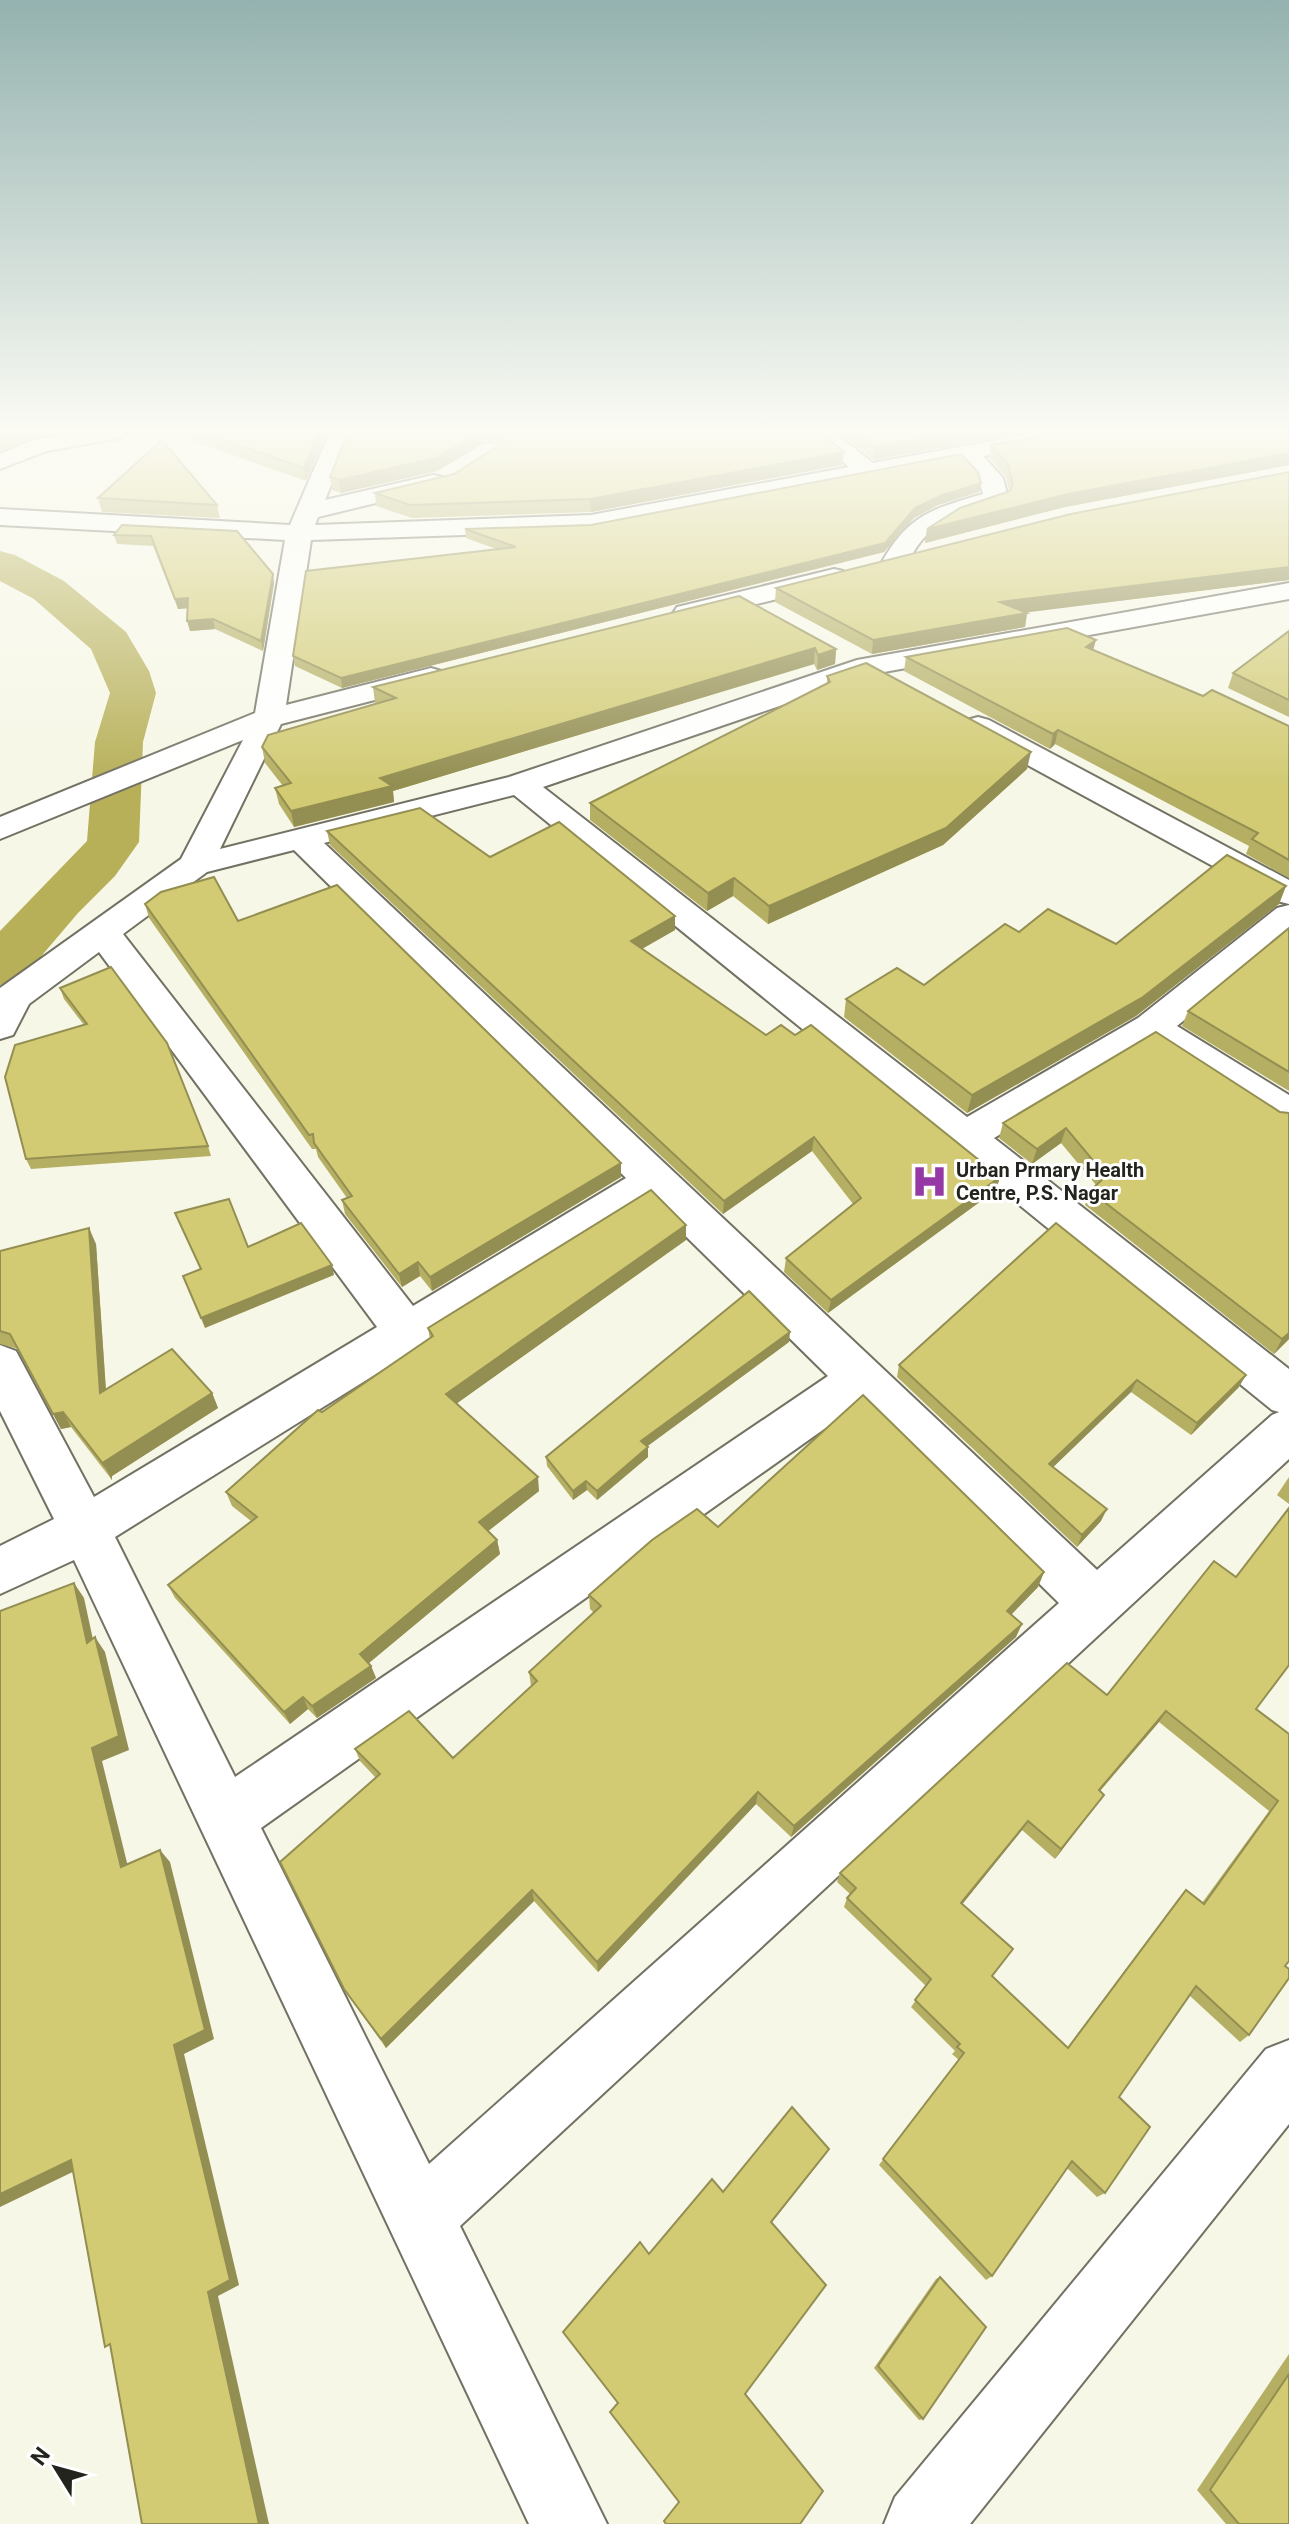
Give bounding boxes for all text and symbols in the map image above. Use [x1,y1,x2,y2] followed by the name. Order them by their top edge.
[956,1158,1144,1205] place label: Urban Prmary Health Centre, P.S. Nagar
[911,1163,949,1201] hospital icon: Urban Prmary Health Centre, P.S. Nagar
[16,2428,96,2508] north arrow
[26,2443,55,2470] text: N

